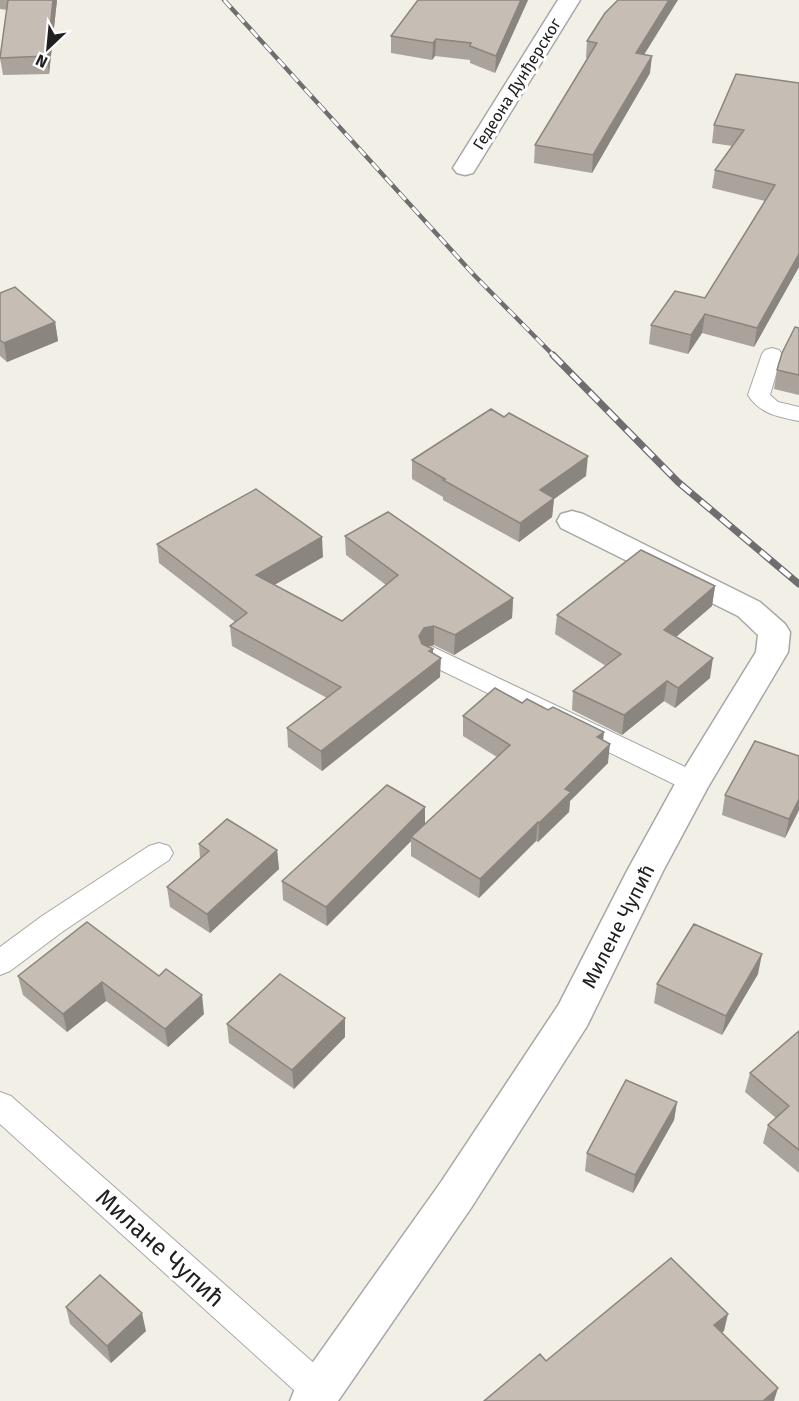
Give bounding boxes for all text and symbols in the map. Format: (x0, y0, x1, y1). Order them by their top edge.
street label: Гедеона Дунђерског (469, 15, 565, 153)
north arrow (18, 18, 78, 78)
text: N (33, 50, 51, 72)
street label: Милене Чупић (576, 860, 660, 992)
street label: Милане Чупић (90, 1183, 230, 1313)

